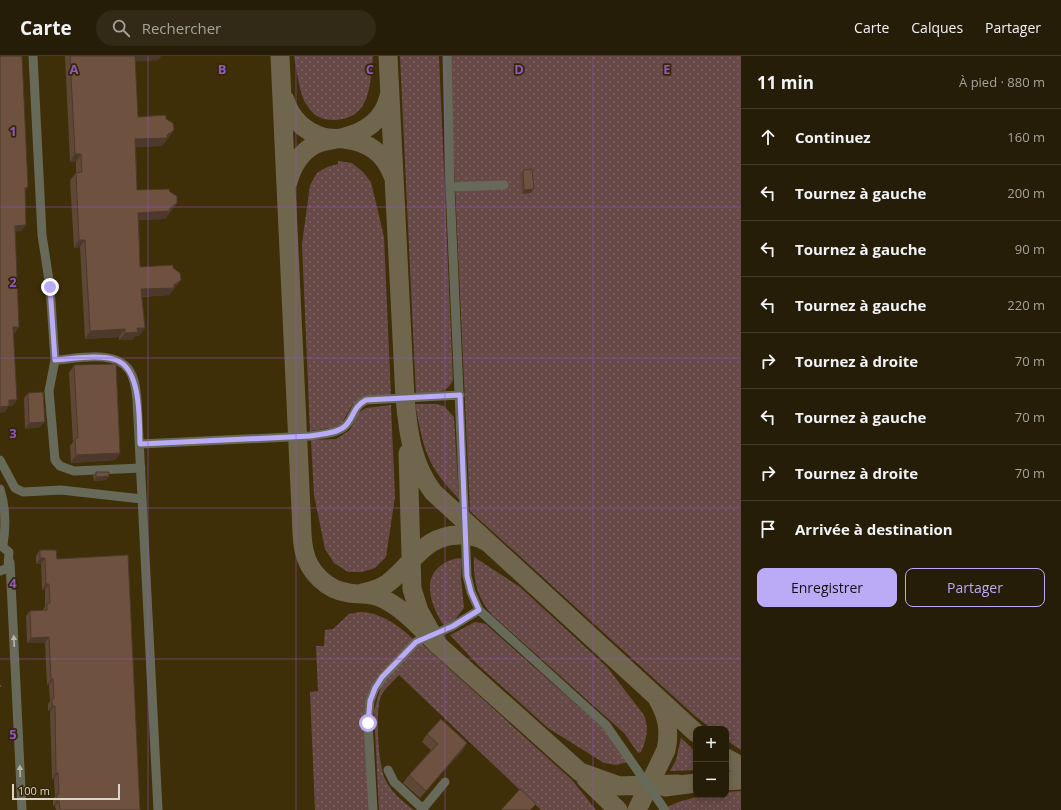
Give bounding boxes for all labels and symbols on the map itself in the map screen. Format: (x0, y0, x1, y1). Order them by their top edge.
text: A (70, 60, 79, 78)
text: B (218, 60, 227, 78)
text: C (366, 60, 374, 78)
text: D (514, 60, 524, 78)
text: E (663, 60, 671, 78)
text: 1 (9, 122, 17, 140)
text: 2 (9, 273, 17, 291)
route end (41, 278, 59, 296)
text: 3 (9, 424, 17, 442)
text: 4 (9, 574, 17, 592)
one-way arrow (11, 635, 18, 647)
route start (359, 714, 377, 732)
text: 5 (9, 725, 17, 743)
one-way arrow (17, 764, 23, 777)
scale bar (12, 782, 120, 801)

